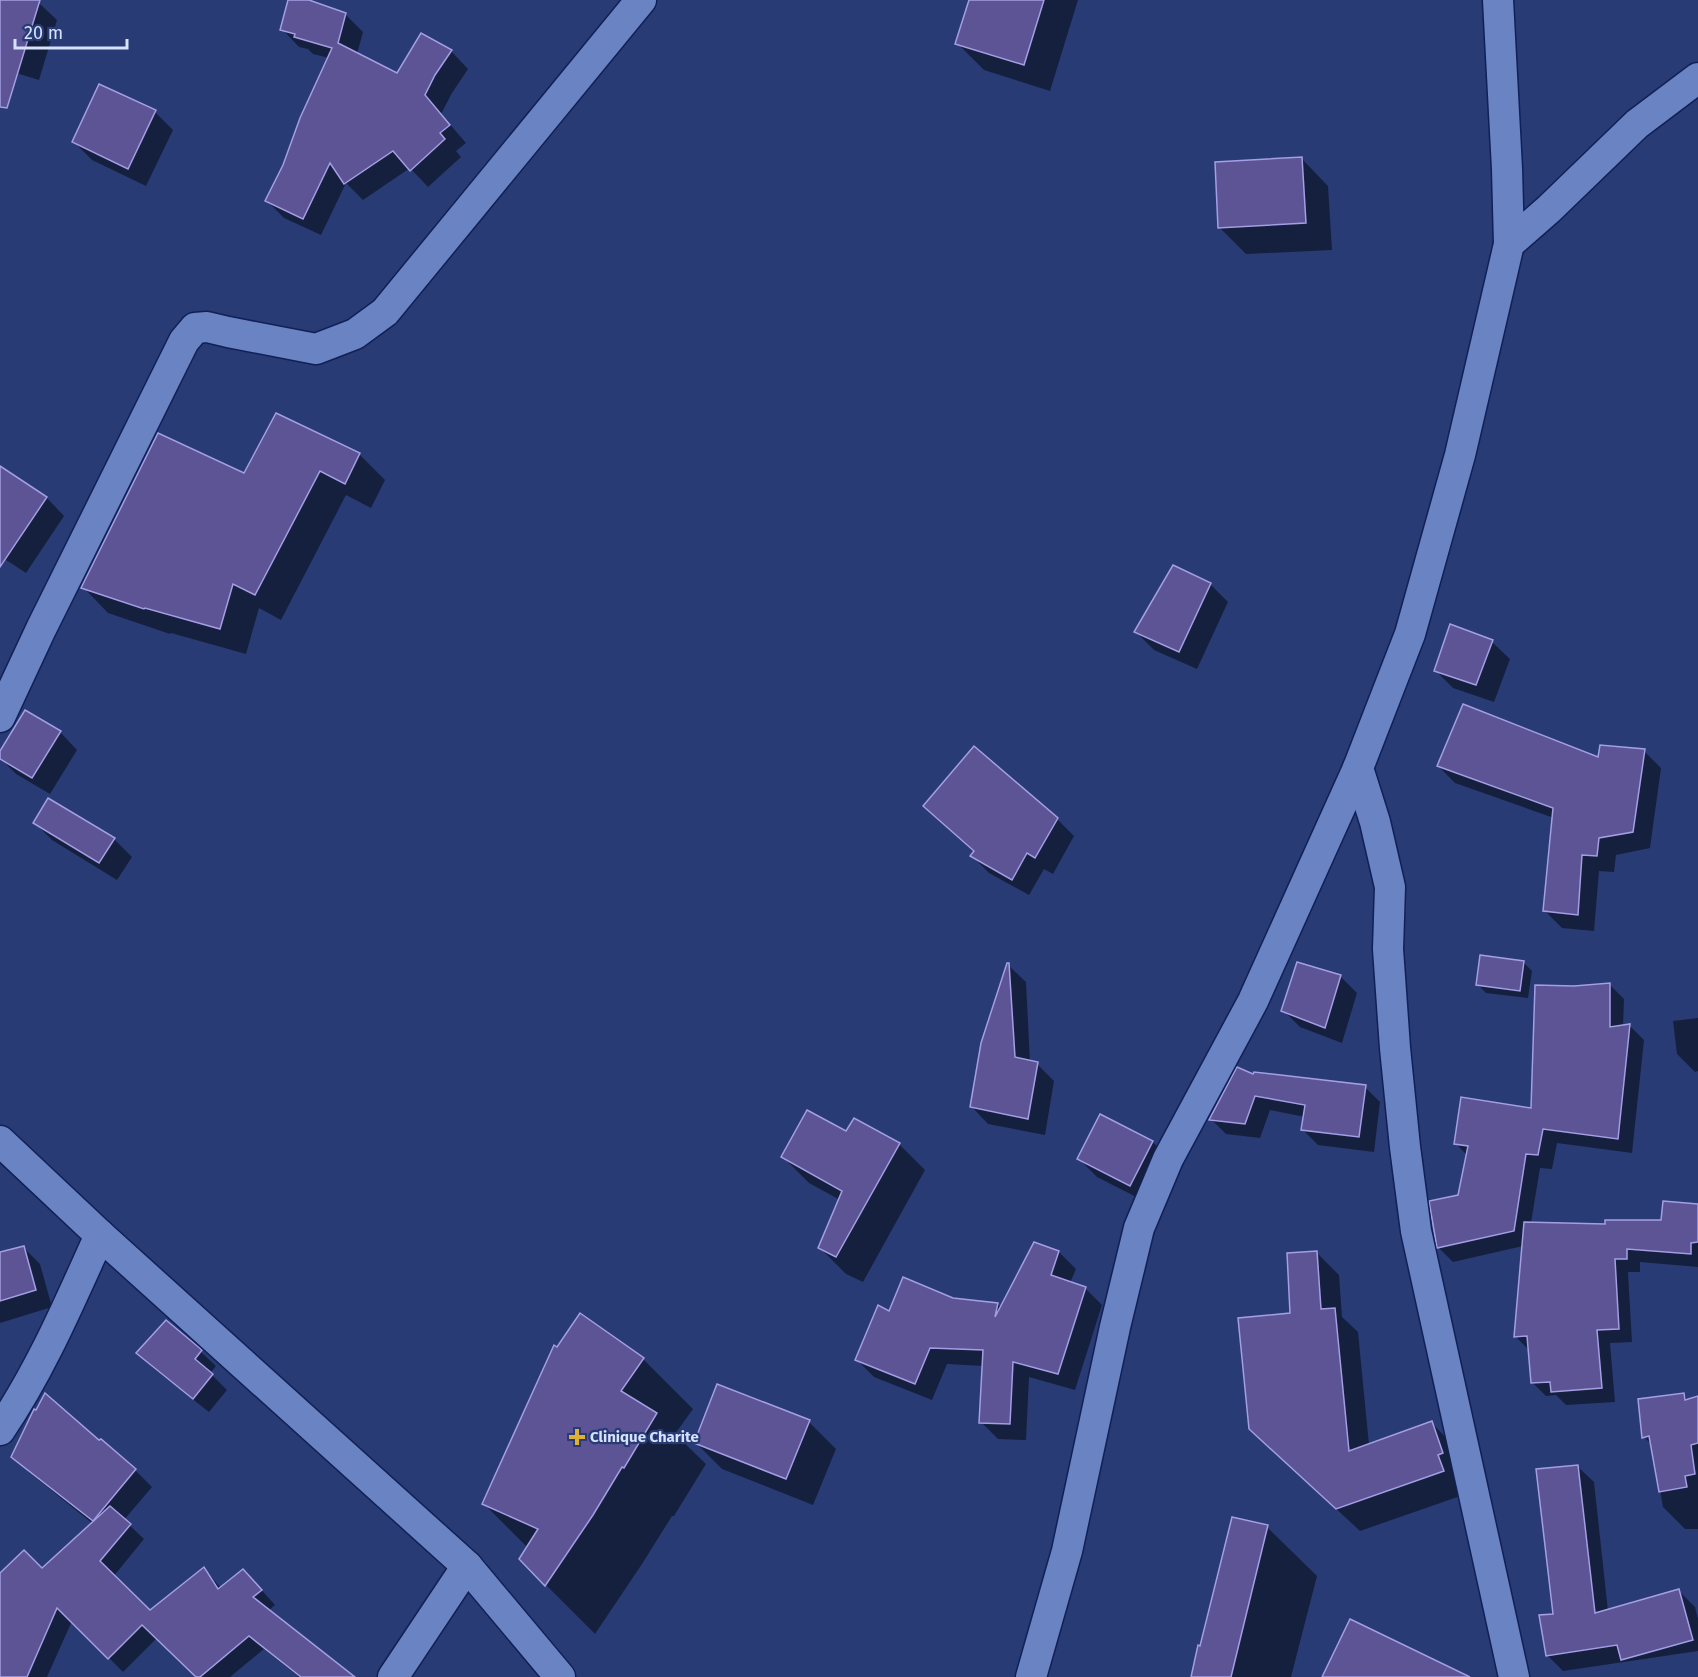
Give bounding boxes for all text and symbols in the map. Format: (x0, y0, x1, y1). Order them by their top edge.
scale bar (15, 12, 128, 50)
text: 20 m (24, 22, 63, 44)
marker: Clinique Charite (568, 1428, 586, 1446)
place label: Clinique Charite (590, 1428, 699, 1446)

